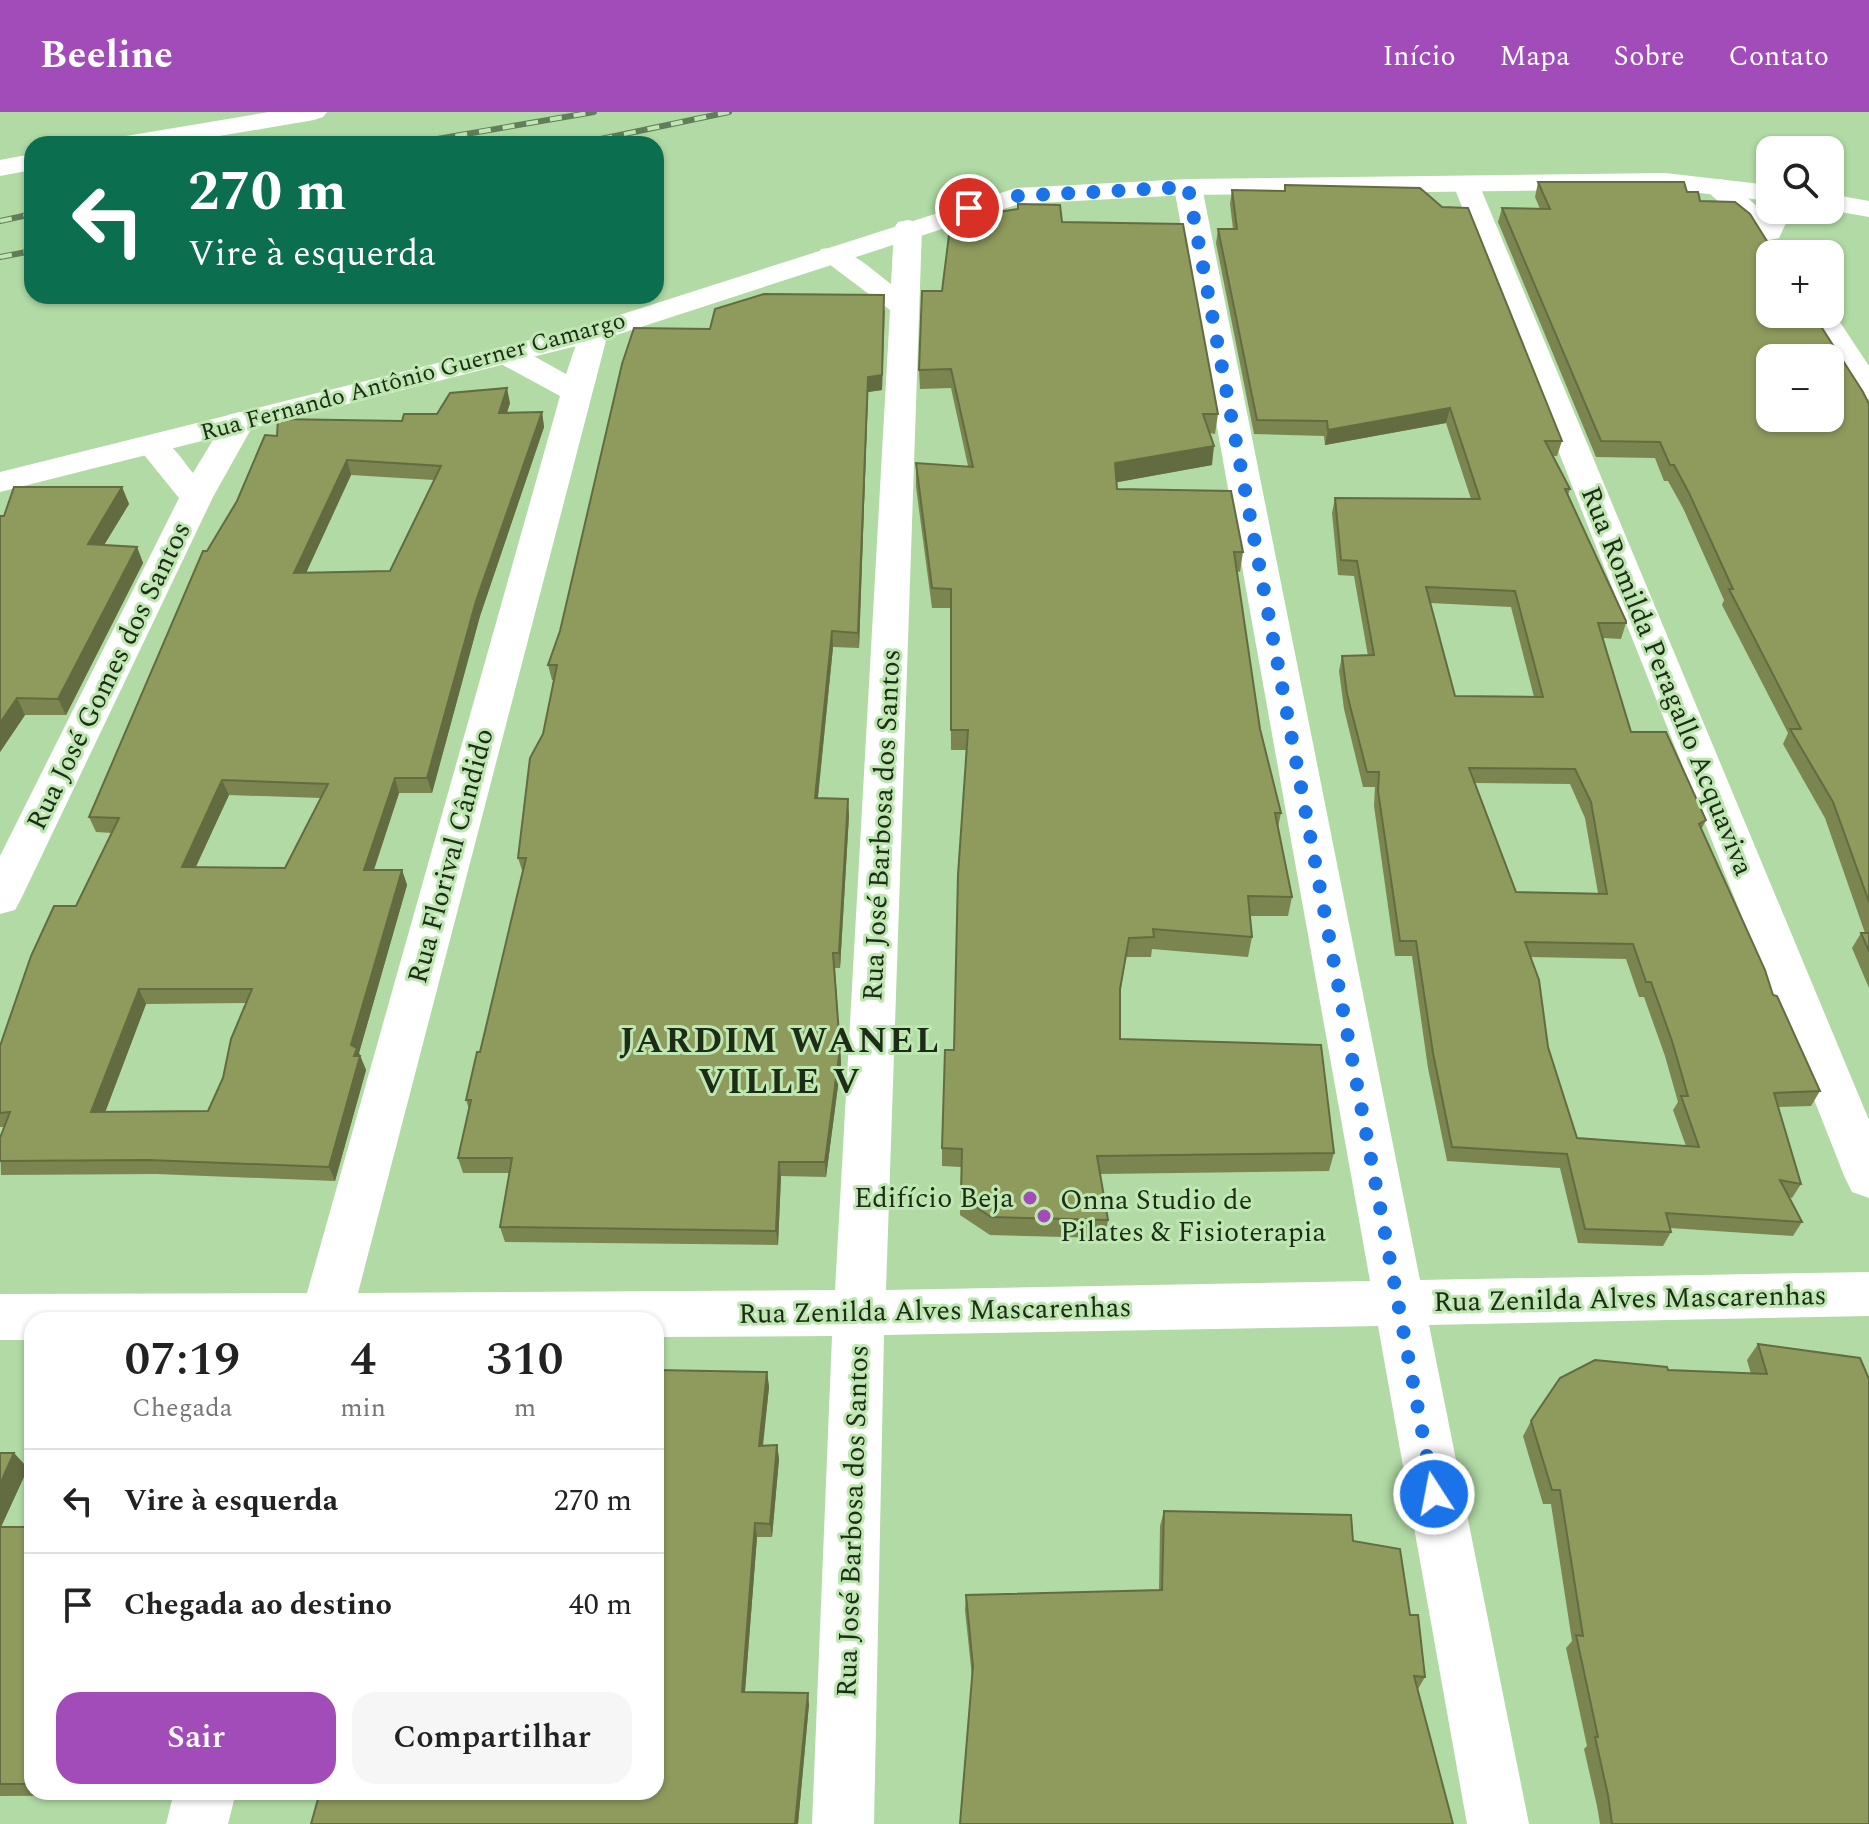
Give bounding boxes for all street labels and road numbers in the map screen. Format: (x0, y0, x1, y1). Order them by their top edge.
street label: Rua Fernando Antônio Guerner Camargo (196, 303, 630, 451)
street label: Rua Romilda Peragallo Acquaviva (1569, 480, 1765, 883)
street label: Rua José Gomes dos Santos (15, 514, 203, 838)
street label: Rua José Barbosa dos Santos (851, 648, 913, 1002)
street label: Rua Florival Cândido (396, 724, 506, 988)
street label: Rua Zenilda Alves Mascarenhas (1433, 1274, 1827, 1324)
street label: Rua Zenilda Alves Mascarenhas (738, 1286, 1132, 1336)
street label: Rua José Barbosa dos Santos (825, 1344, 881, 1698)

